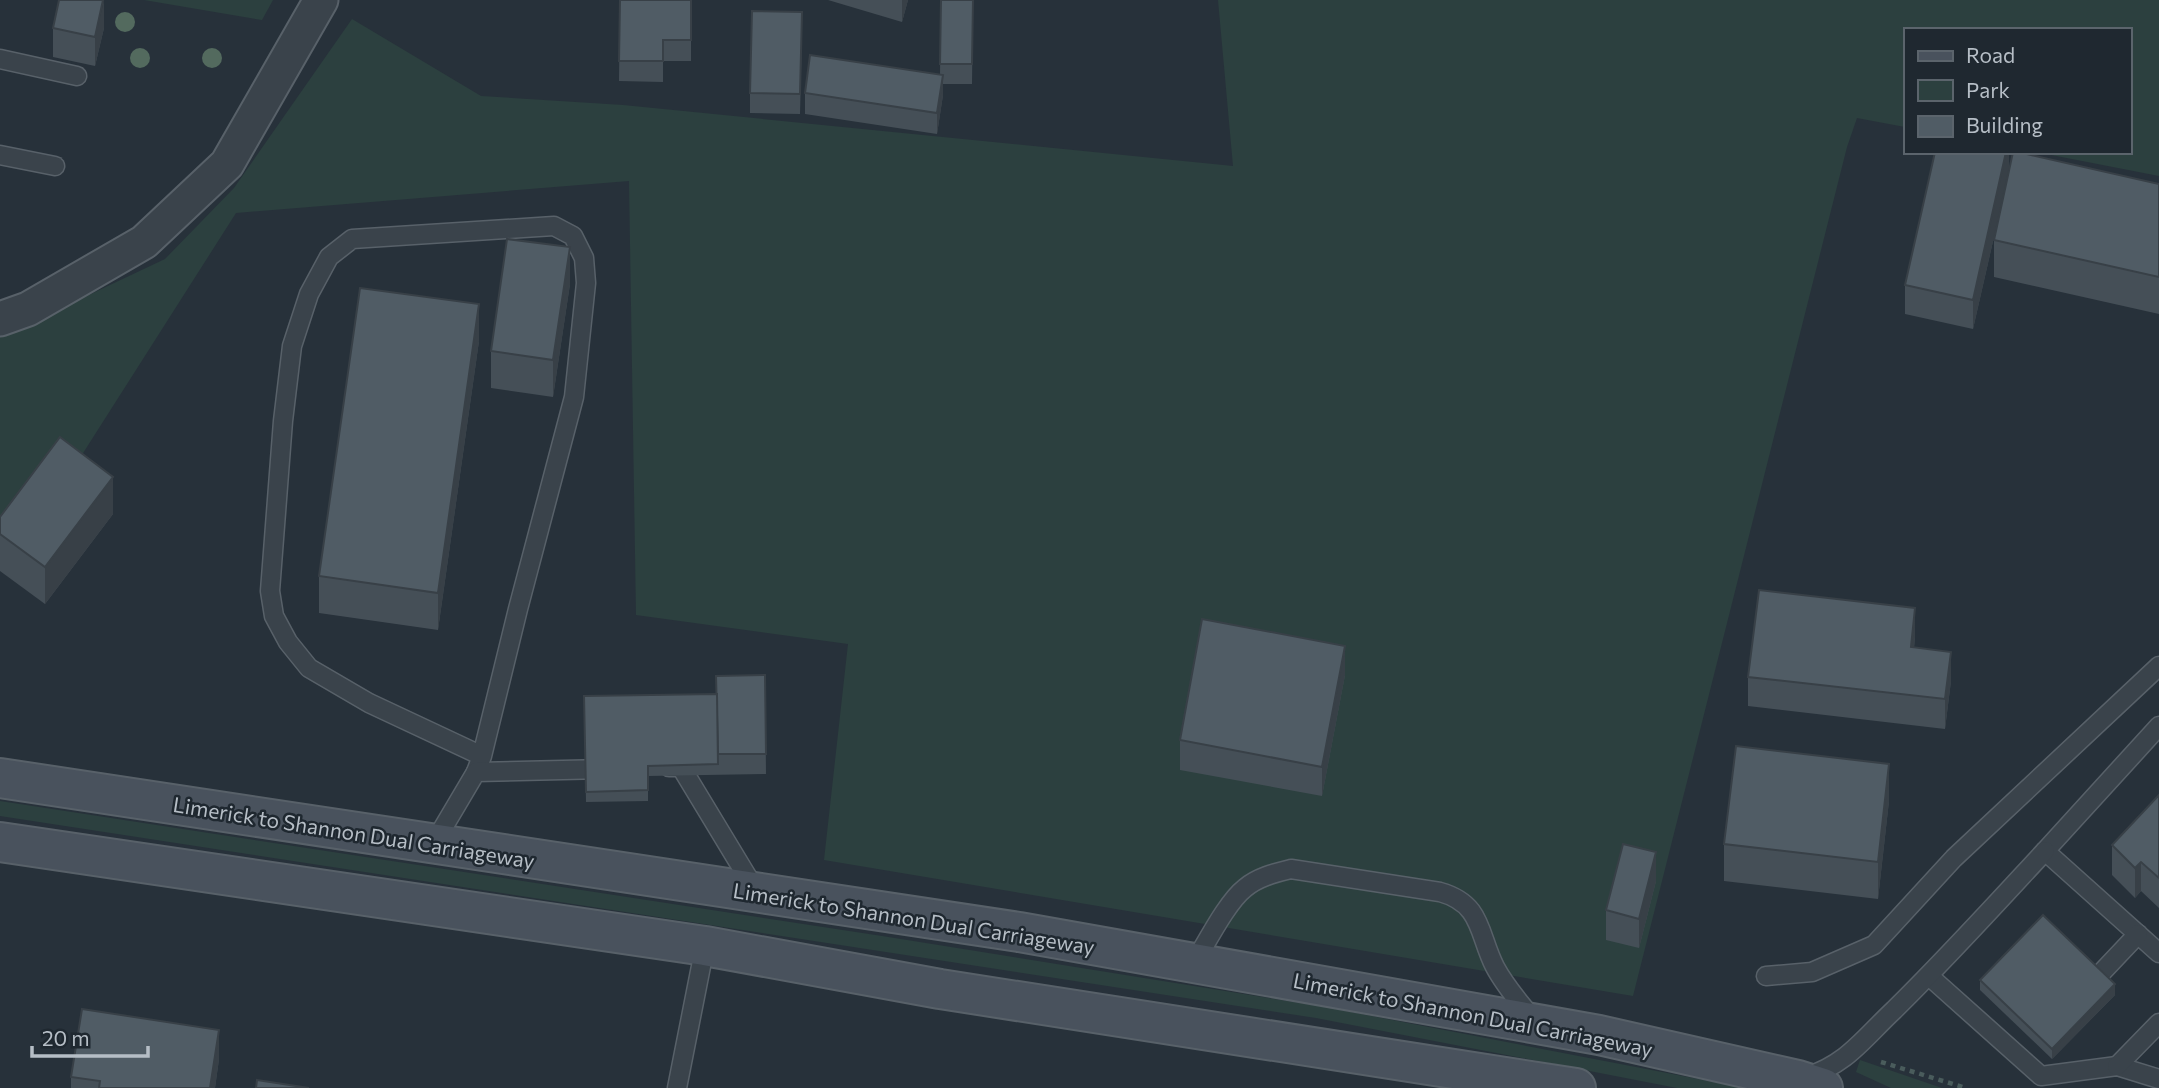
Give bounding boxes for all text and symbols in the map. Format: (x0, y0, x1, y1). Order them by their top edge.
legend (1904, 28, 2131, 154)
text: Road (1966, 42, 2015, 67)
text: Park (1966, 77, 2010, 102)
text: Building (1966, 112, 2043, 137)
street label: Limerick to Shannon Dual Carriageway (171, 791, 537, 873)
street label: Limerick to Shannon Dual Carriageway (731, 877, 1097, 959)
street label: Limerick to Shannon Dual Carriageway (1291, 967, 1655, 1061)
scale bar (32, 1014, 147, 1058)
text: 20 m (42, 1025, 90, 1050)

